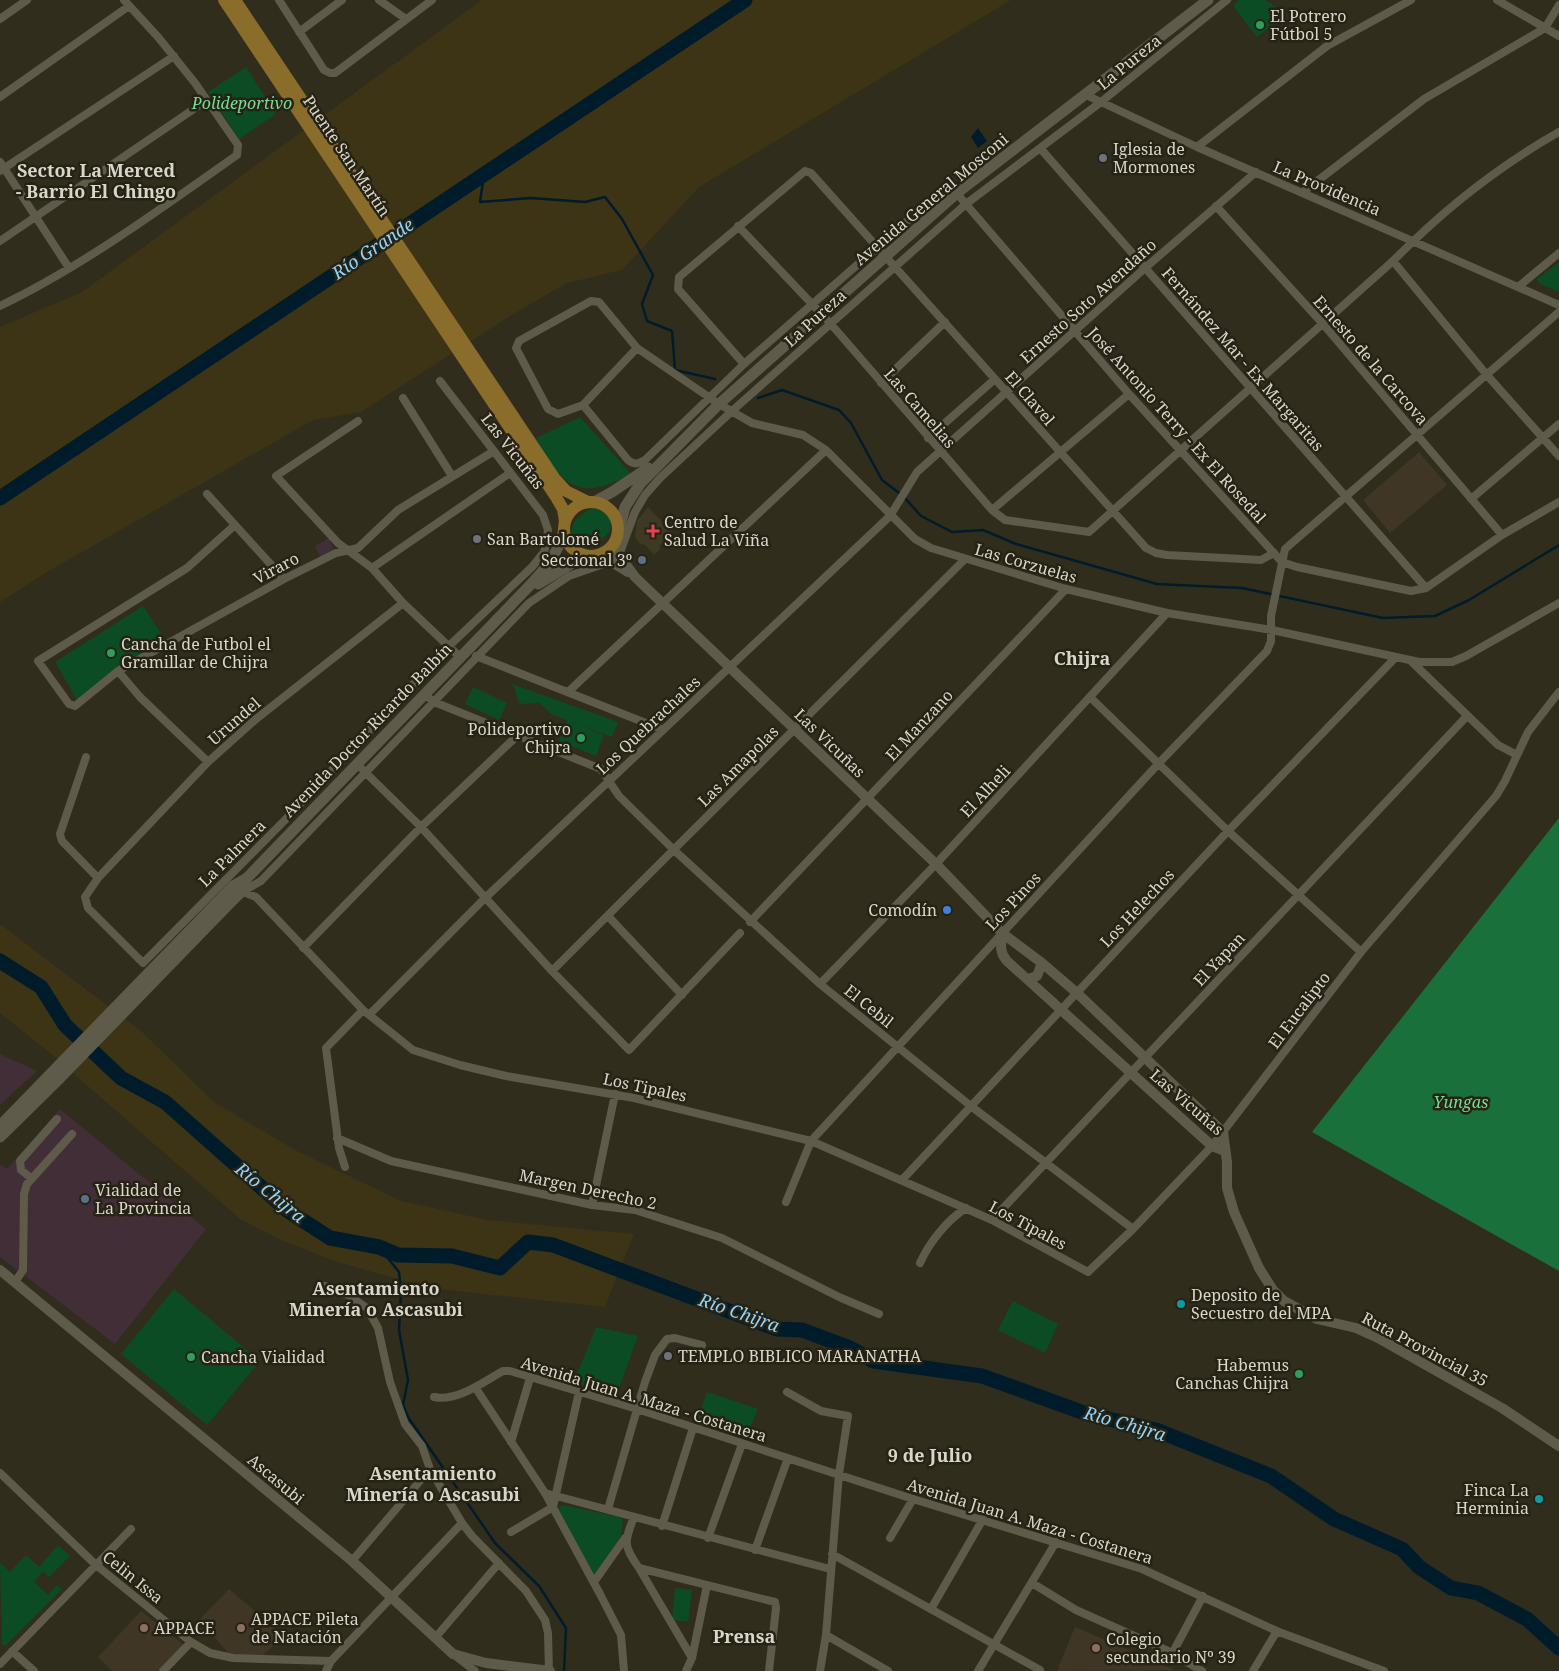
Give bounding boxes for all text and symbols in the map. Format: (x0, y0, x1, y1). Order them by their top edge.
place label: El Potrero Fútbol 5 (1270, 5, 1346, 45)
marker: El Potrero Fútbol 5 (1254, 19, 1266, 31)
street label: La Pureza (1092, 29, 1166, 95)
street label: Puente San Martín (298, 91, 396, 221)
park label: Polideportivo (191, 92, 292, 114)
street label: Avenida General Mosconi (849, 128, 1013, 270)
place label: Iglesia de Mormones (1113, 138, 1195, 178)
marker: Iglesia de Mormones (1097, 152, 1109, 164)
street label: La Providencia (1270, 155, 1384, 221)
district label: Sector La Merced - Barrio El Chingo (16, 158, 176, 203)
water label: Río Grande (326, 212, 418, 285)
street label: Ernesto Soto Avendaño (1015, 234, 1161, 368)
street label: Fernández Mar - Ex Margaritas (1157, 262, 1329, 456)
street label: La Pureza (779, 284, 851, 352)
street label: Ernesto de la Carcova (1309, 291, 1433, 429)
street label: José Antonio Terry - Ex El Rosedal (1082, 321, 1271, 528)
street label: Las Camelias (879, 363, 961, 453)
street label: El Clavel (1000, 366, 1060, 430)
street label: Las Vicuñas (476, 408, 550, 494)
place label: Centro de Salud La Viña (664, 511, 769, 551)
marker: Centro de Salud La Viña (646, 524, 660, 538)
place label: San Bartolomé (487, 528, 599, 550)
marker: San Bartolomé (471, 533, 483, 545)
street label: Las Corzuelas (972, 538, 1080, 588)
street label: Viraro (249, 547, 303, 589)
place label: Seccional 3º (541, 549, 632, 571)
marker: Seccional 3º (636, 554, 648, 566)
place label: Cancha de Futbol el Gramillar de Chijra (121, 633, 271, 673)
street label: Avenida Doctor Ricardo Balbín (278, 638, 456, 822)
district label: Chijra (1054, 646, 1110, 670)
marker: Cancha de Futbol el Gramillar de Chijra (105, 647, 117, 659)
street label: Los Quebrachales (591, 671, 705, 779)
street label: El Manzano (880, 685, 958, 765)
street label: Urundel (203, 692, 265, 750)
street label: Las Vicuñas (790, 704, 870, 782)
place label: Polideportivo Chijra (468, 718, 571, 758)
street label: Las Amapolas (693, 721, 783, 811)
marker: Polideportivo Chijra (575, 732, 587, 744)
street label: El Alheli (955, 760, 1015, 822)
street label: La Palmera (194, 815, 270, 891)
street label: Los Helechos (1095, 864, 1179, 952)
street label: Los Pinos (980, 867, 1046, 935)
place label: Comodín (868, 899, 937, 921)
marker: Comodín (941, 904, 953, 916)
street label: El Yapan (1188, 927, 1250, 991)
street label: El Eucalipto (1263, 967, 1335, 1053)
street label: El Cebil (840, 979, 898, 1033)
street label: Las Vicuñas (1145, 1064, 1229, 1140)
street label: Los Tipales (601, 1067, 689, 1107)
park label: Yungas (1434, 1091, 1488, 1113)
water label: Río Chijra (230, 1156, 311, 1228)
street label: Margen Derecho 2 (517, 1164, 659, 1214)
place label: Vialidad de La Provincia (95, 1179, 191, 1219)
marker: Vialidad de La Provincia (79, 1193, 91, 1205)
street label: Los Tipales (985, 1195, 1071, 1255)
district label: Asentamiento Minería o Ascasubi (289, 1276, 464, 1321)
place label: Deposito de Secuestro del MPA (1191, 1284, 1332, 1324)
water label: Río Chijra (695, 1287, 783, 1337)
marker: Deposito de Secuestro del MPA (1175, 1298, 1187, 1310)
street label: Ruta Provincial 35 (1358, 1307, 1492, 1391)
place label: TEMPLO BIBLICO MARANATHA (678, 1345, 922, 1367)
place label: Cancha Vialidad (201, 1346, 325, 1368)
marker: TEMPLO BIBLICO MARANATHA (662, 1350, 674, 1362)
marker: Cancha Vialidad (185, 1351, 197, 1363)
street label: Avenida Juan A. Maza - Costanera (518, 1351, 770, 1447)
place label: Habemus Canchas Chijra (1175, 1354, 1289, 1394)
marker: Habemus Canchas Chijra (1293, 1368, 1305, 1380)
water label: Río Chijra (1081, 1400, 1169, 1446)
district label: 9 de Julio (888, 1443, 972, 1467)
street label: Ascasubi (243, 1449, 309, 1509)
district label: Asentamiento Minería o Ascasubi (346, 1461, 521, 1506)
street label: Avenida Juan A. Maza - Costanera (904, 1473, 1156, 1569)
place label: Finca La Herminia (1456, 1479, 1529, 1519)
marker: Finca La Herminia (1533, 1493, 1545, 1505)
street label: Celin Issa (98, 1546, 168, 1608)
place label: APPACE Pileta de Natación (251, 1608, 359, 1648)
place label: APPACE (154, 1617, 215, 1639)
marker: APPACE (138, 1622, 150, 1634)
marker: APPACE Pileta de Natación (235, 1622, 247, 1634)
district label: Prensa (713, 1624, 776, 1648)
place label: Colegio secundario Nº 39 (1106, 1628, 1236, 1668)
marker: Colegio secundario Nº 39 (1090, 1642, 1102, 1654)

